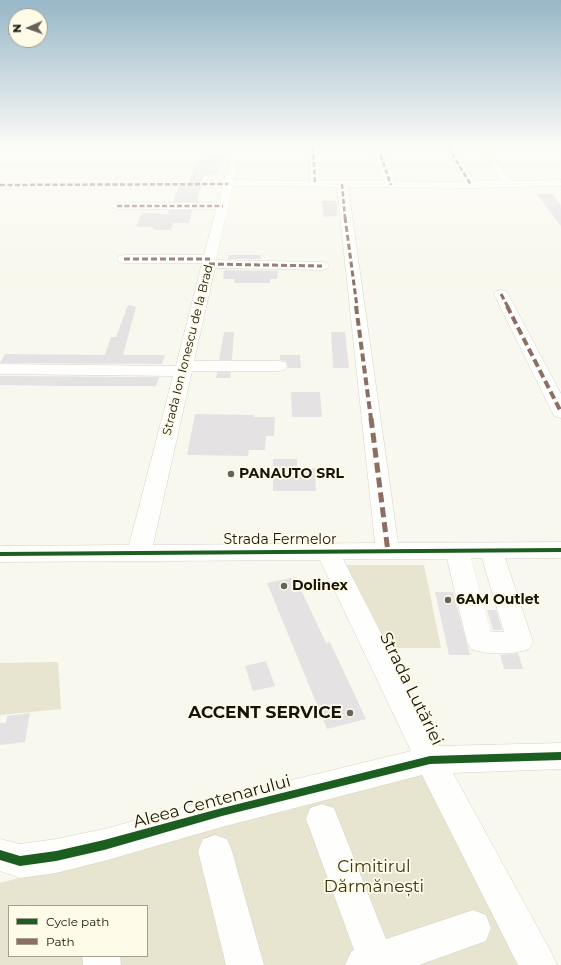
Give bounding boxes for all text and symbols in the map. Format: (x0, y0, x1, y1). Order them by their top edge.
north arrow (8, 8, 48, 48)
text: N (10, 24, 24, 33)
street label: Strada Ion Ionescu de la Brad (160, 263, 216, 437)
place label: PANAUTO SRL (239, 466, 344, 482)
marker: PANAUTO SRL (226, 469, 236, 479)
street label: Strada Fermelor (223, 532, 337, 548)
place label: Dolinex (292, 578, 348, 594)
marker: Dolinex (279, 581, 289, 591)
place label: 6AM Outlet (456, 592, 540, 608)
marker: 6AM Outlet (443, 595, 453, 605)
street label: Strada Lutăriei (375, 629, 447, 749)
place label: ACCENT SERVICE (188, 703, 342, 723)
marker: ACCENT SERVICE (345, 708, 355, 718)
street label: Aleea Centenarului (131, 771, 293, 833)
park label: Cimitirul Dărmănești (324, 857, 424, 897)
legend (8, 905, 148, 957)
text: Cycle path (46, 914, 109, 929)
text: Path (46, 934, 75, 949)

